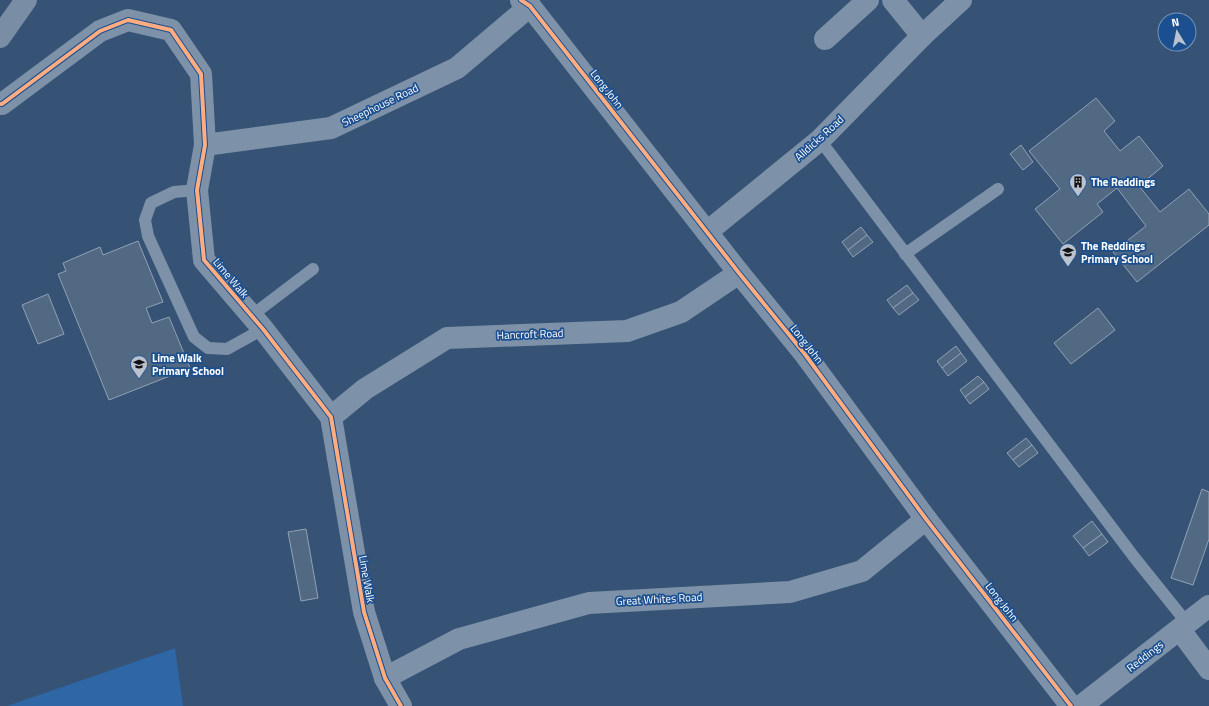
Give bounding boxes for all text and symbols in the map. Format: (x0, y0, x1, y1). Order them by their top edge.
north arrow (1157, 12, 1197, 52)
text: N (1170, 14, 1180, 31)
street label: Long John (587, 66, 627, 112)
street label: Sheephouse Road (339, 79, 421, 130)
street label: Alldicks Road (791, 111, 847, 164)
building icon: The Reddings (1068, 172, 1088, 197)
place label: The Reddings (1091, 174, 1155, 190)
place label: The Reddings Primary School (1081, 238, 1153, 267)
school or university icon: The Reddings Primary School (1058, 242, 1078, 267)
street label: Lime Walk (210, 255, 253, 302)
street label: Long John (787, 321, 827, 367)
street label: Hancroft Road (496, 325, 564, 343)
place label: Lime Walk Primary School (152, 350, 224, 379)
school or university icon: Lime Walk Primary School (129, 354, 149, 379)
street label: Lime Walk (355, 554, 379, 605)
street label: Long John (982, 579, 1022, 625)
street label: Great Whites Road (615, 589, 703, 609)
street label: Reddings (1123, 636, 1167, 676)

